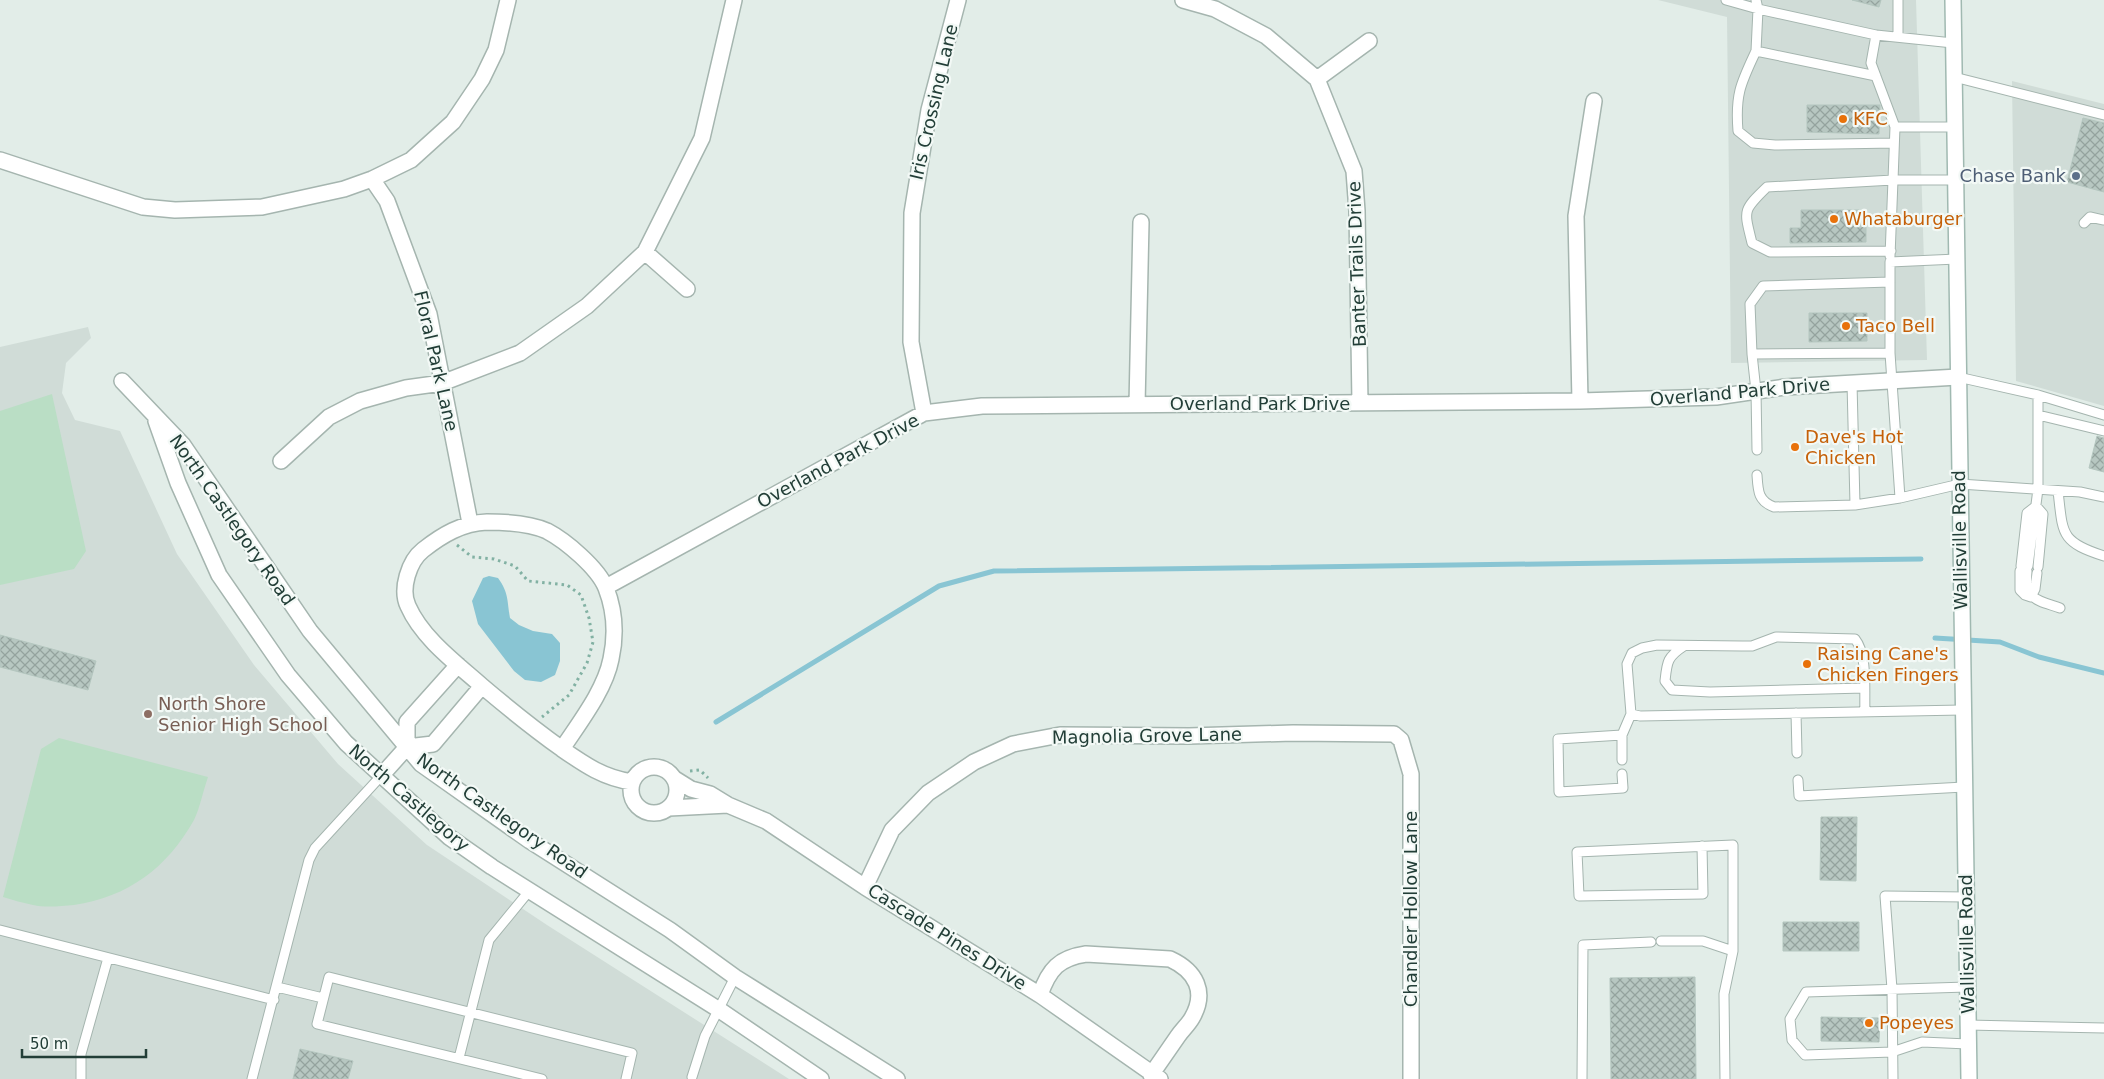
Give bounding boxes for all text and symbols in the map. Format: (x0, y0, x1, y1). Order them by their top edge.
street label: Iris Crossing Lane (905, 22, 962, 182)
place label: KFC (1853, 108, 1888, 129)
marker: KFC (1837, 113, 1849, 125)
place label: Chase Bank (1960, 165, 2067, 186)
marker: Chase Bank (2070, 170, 2082, 182)
street label: Banter Trails Drive (1343, 181, 1370, 347)
place label: Whataburger (1844, 208, 1963, 229)
marker: Whataburger (1828, 213, 1840, 225)
street label: Floral Park Lane (410, 289, 463, 433)
place label: Taco Bell (1855, 315, 1935, 336)
marker: Taco Bell (1840, 320, 1852, 332)
street label: Overland Park Drive (1649, 373, 1831, 410)
street label: Overland Park Drive (1170, 393, 1350, 414)
street label: Overland Park Drive (753, 409, 922, 512)
place label: Dave's Hot Chicken (1805, 426, 1903, 468)
street label: North Castlegory Road (165, 430, 299, 609)
marker: Dave's Hot Chicken (1789, 441, 1801, 453)
street label: Wallisville Road (1948, 470, 1971, 610)
place label: Raising Cane's Chicken Fingers (1817, 643, 1959, 685)
marker: Raising Cane's Chicken Fingers (1801, 658, 1813, 670)
place label: North Shore Senior High School (158, 693, 328, 735)
marker: North Shore Senior High School (142, 708, 154, 720)
street label: Magnolia Grove Lane (1052, 723, 1242, 748)
street label: North Castlegory (345, 740, 474, 856)
street label: North Castlegory Road (413, 749, 592, 883)
street label: Chandler Hollow Lane (1400, 811, 1421, 1007)
street label: Wallisville Road (1955, 874, 1978, 1014)
street label: Cascade Pines Drive (864, 879, 1030, 994)
place label: Popeyes (1879, 1012, 1954, 1033)
marker: Popeyes (1863, 1017, 1875, 1029)
scale bar (22, 1026, 146, 1058)
text: 50 m (30, 1035, 68, 1053)

